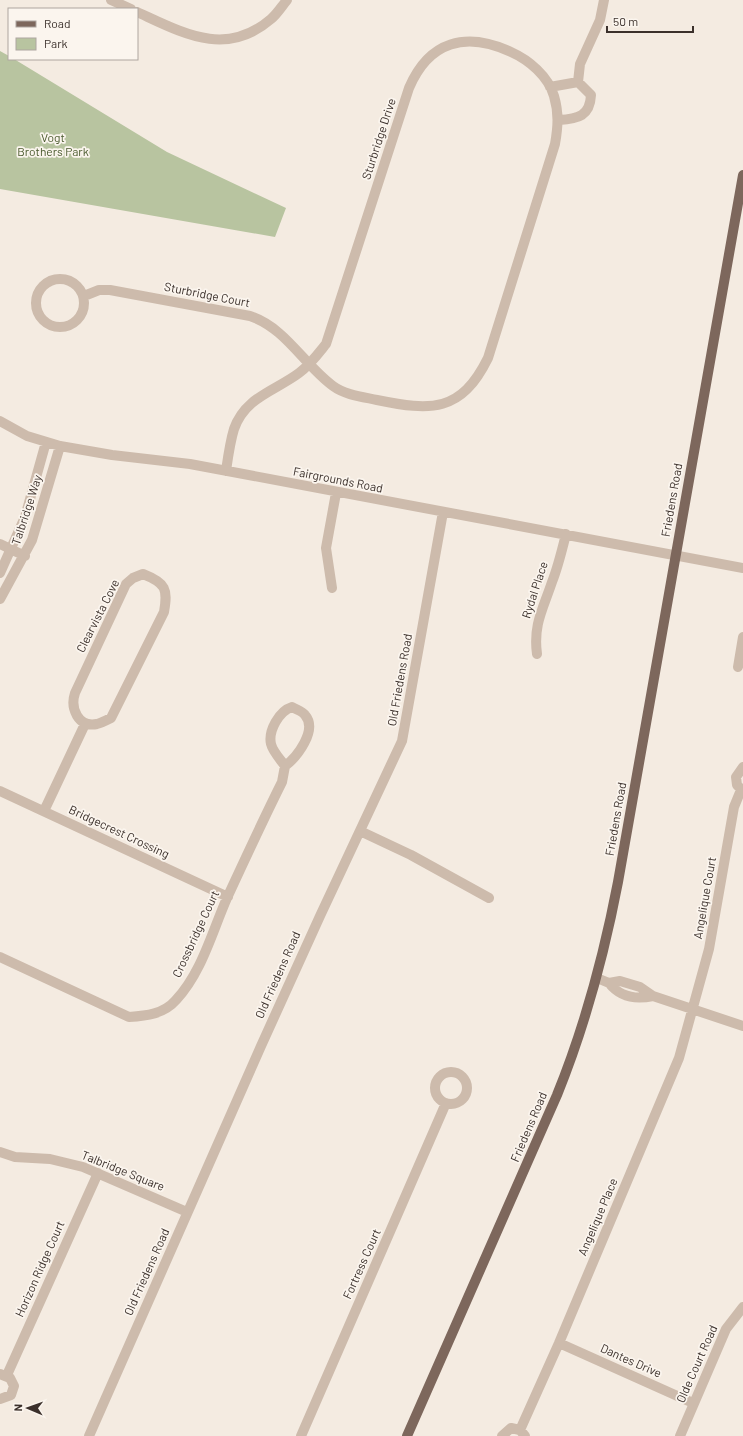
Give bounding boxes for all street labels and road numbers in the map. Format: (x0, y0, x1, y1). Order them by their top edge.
street label: Sturbridge Drive (358, 96, 398, 181)
street label: Sturbridge Court (163, 279, 251, 309)
street label: Friedens Road (658, 462, 684, 538)
street label: Fairgrounds Road (292, 463, 384, 495)
street label: Talbridge Way (8, 472, 44, 547)
street label: Rydal Place (518, 559, 550, 620)
street label: Clearvista Cove (73, 577, 122, 654)
street label: Old Friedens Road (384, 632, 414, 727)
street label: Friedens Road (602, 781, 628, 857)
street label: Bridgecrest Crossing (67, 802, 172, 861)
street label: Angelique Court (690, 856, 718, 940)
street label: Crossbridge Court (169, 888, 221, 979)
street label: Old Friedens Road (252, 929, 303, 1020)
street label: Friedens Road (507, 1090, 549, 1164)
street label: Talbridge Square (80, 1147, 167, 1193)
street label: Angelique Place (574, 1176, 620, 1257)
street label: Horizon Ridge Court (12, 1218, 67, 1319)
street label: Old Friedens Road (121, 1226, 172, 1317)
street label: Fortress Court (339, 1226, 383, 1301)
street label: Olde Court Road (673, 1323, 719, 1405)
street label: Dantes Drive (599, 1340, 664, 1380)

